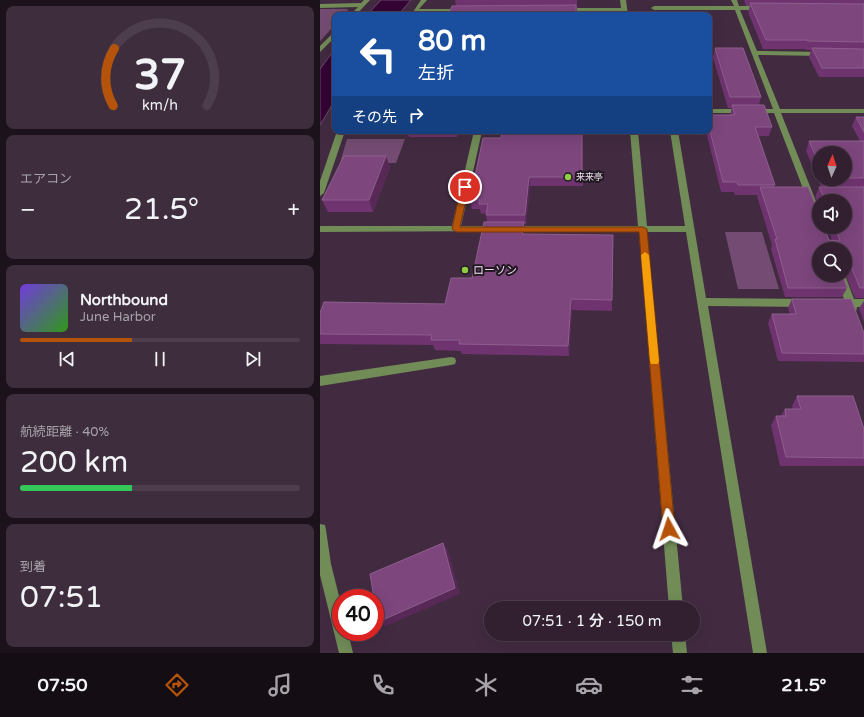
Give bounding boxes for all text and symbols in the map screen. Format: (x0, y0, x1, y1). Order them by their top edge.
text: 80 m (418, 24, 486, 58)
icon: left (352, 28, 404, 80)
text: 37 (134, 51, 186, 101)
text: 左折 (418, 62, 454, 84)
text: km/h (142, 96, 178, 113)
icon: right (405, 104, 427, 126)
text: その先 (352, 108, 397, 126)
north arrow (812, 146, 852, 186)
map controls (812, 146, 852, 282)
pin (448, 170, 482, 204)
text: エアコン (20, 171, 72, 187)
marker: 来来亭 (563, 172, 573, 182)
place label: 来来亭 (576, 172, 603, 183)
icon: arrive (454, 176, 476, 198)
text: 21.5° (124, 191, 199, 228)
button: sound (812, 194, 852, 234)
text: − (20, 197, 36, 223)
text: + (288, 197, 300, 223)
button: search (812, 242, 852, 282)
place label: ローソン (473, 264, 517, 277)
marker: ローソン (460, 265, 470, 275)
text: Northbound (80, 291, 168, 309)
text: June Harbor (80, 309, 156, 325)
icon: previous (56, 348, 78, 370)
icon: pause (149, 348, 171, 370)
icon: next (242, 348, 264, 370)
text: 航続距離 · 40% (20, 424, 109, 440)
text: 200 km (20, 444, 128, 481)
position arrow (648, 508, 690, 550)
text: 到着 (20, 559, 46, 575)
text: 07:51 (20, 579, 103, 616)
speed limit sign: 40 (332, 589, 384, 641)
text: 07:51 · 1 分 · 150 m (522, 612, 662, 630)
icon: directions (163, 671, 191, 699)
icon: music (266, 671, 294, 699)
icon: phone (369, 671, 397, 699)
icon: climate (472, 671, 500, 699)
icon: car (575, 671, 603, 699)
icon: filters (678, 671, 706, 699)
text: 07:50 (38, 674, 87, 696)
text: 21.5° (781, 674, 826, 696)

